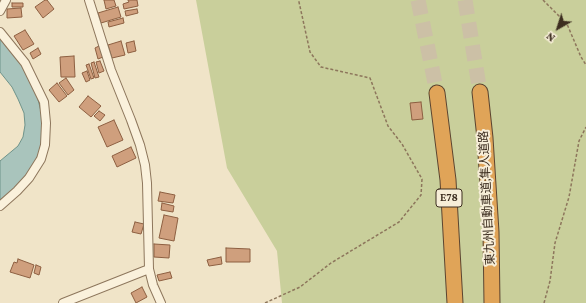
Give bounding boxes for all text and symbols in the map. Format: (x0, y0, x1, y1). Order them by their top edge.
north arrow (538, 8, 578, 48)
text: N (544, 30, 557, 44)
street label: 東九州自動車道;隼人道路 (476, 130, 498, 266)
road number: E78 (436, 189, 462, 207)

